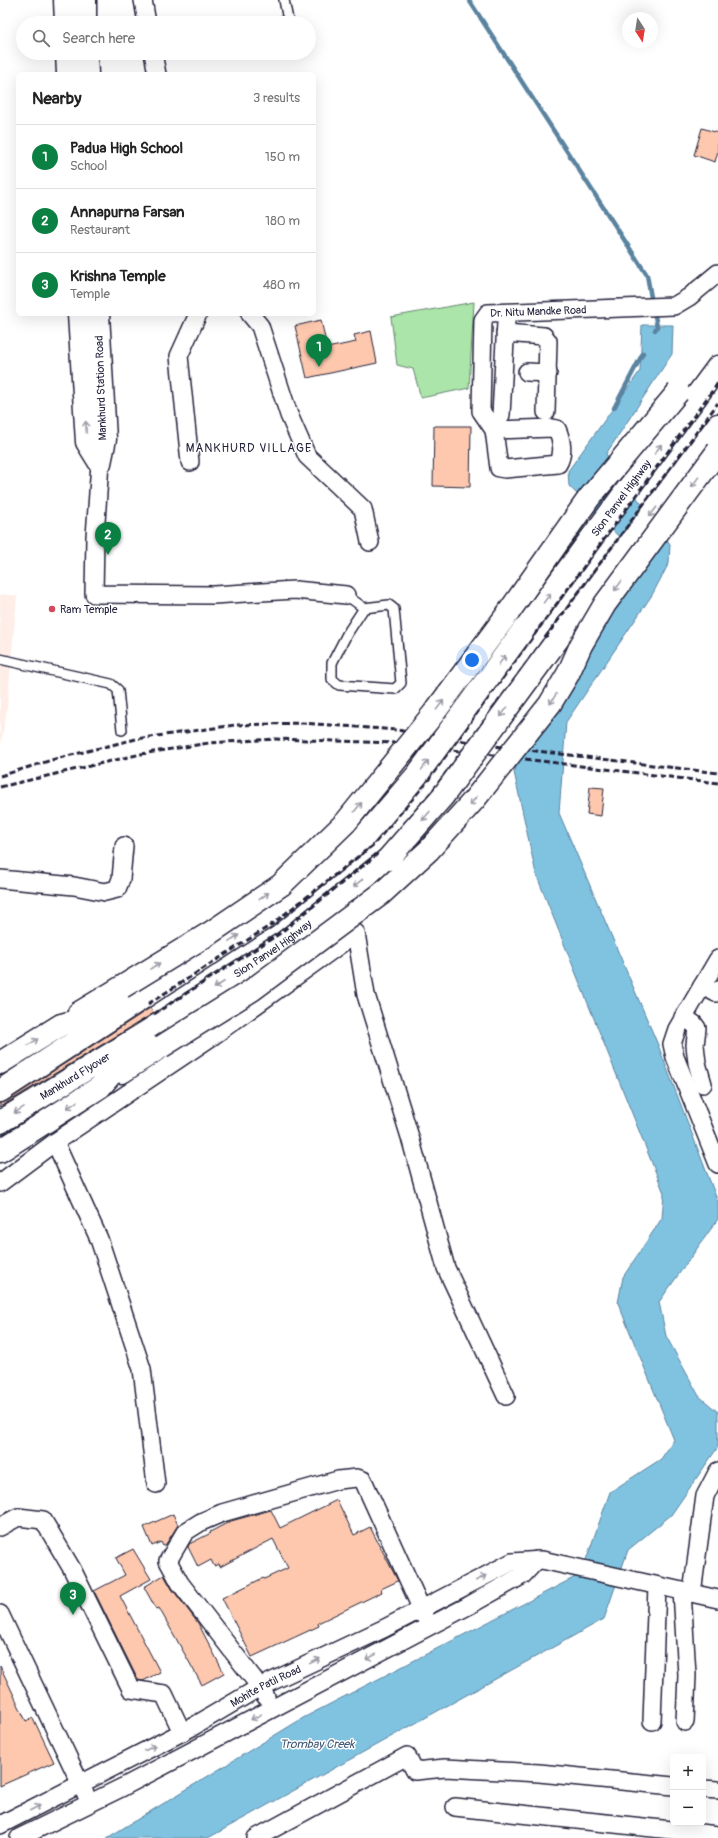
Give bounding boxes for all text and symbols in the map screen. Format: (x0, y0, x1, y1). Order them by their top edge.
north arrow (622, 12, 658, 48)
search box (16, 16, 316, 60)
icon: search (30, 27, 52, 49)
text: Search here (62, 29, 135, 48)
text: Nearby (32, 88, 81, 109)
text: 3 results (253, 90, 300, 106)
text: Padua High School (70, 139, 183, 158)
text: 1 (42, 149, 48, 165)
text: 150 m (265, 149, 300, 165)
text: School (70, 158, 107, 174)
text: Annapurna Farsan (70, 203, 185, 222)
text: 2 (41, 213, 49, 229)
text: 180 m (265, 213, 300, 229)
text: Restaurant (70, 222, 130, 238)
text: Krishna Temple (70, 267, 166, 286)
text: 3 (41, 277, 49, 293)
text: 480 m (263, 277, 300, 293)
text: Temple (70, 286, 110, 302)
street label: Dr. Nitu Mandke Road (490, 303, 587, 319)
pin: 1 (306, 334, 332, 367)
street label: Mankhurd Station Road (93, 335, 109, 441)
one-way arrow (83, 421, 90, 434)
district label: MANKHURD VILLAGE (186, 441, 312, 456)
one-way arrow (654, 443, 662, 454)
street label: Sion Panvel Highway (588, 457, 654, 539)
one-way arrow (691, 476, 699, 487)
one-way arrow (649, 507, 657, 518)
pin: 2 (95, 522, 121, 555)
one-way arrow (613, 581, 622, 592)
one-way arrow (543, 593, 551, 604)
place label: Ram Temple (60, 603, 118, 616)
marker: Ram Temple (47, 604, 57, 614)
your location (462, 650, 482, 670)
one-way arrow (498, 654, 506, 665)
one-way arrow (549, 693, 557, 704)
one-way arrow (435, 700, 444, 711)
one-way arrow (500, 707, 508, 718)
one-way arrow (421, 759, 429, 770)
one-way arrow (468, 796, 477, 807)
one-way arrow (354, 801, 363, 812)
one-way arrow (421, 811, 430, 821)
one-way arrow (352, 879, 363, 888)
one-way arrow (259, 892, 270, 900)
street label: Sion Panvel Highway (231, 917, 314, 980)
one-way arrow (228, 934, 239, 942)
one-way arrow (149, 962, 161, 970)
one-way arrow (213, 981, 225, 989)
one-way arrow (27, 1038, 38, 1046)
street label: Mankhurd Flyover (38, 1050, 113, 1102)
one-way arrow (67, 1101, 78, 1109)
one-way arrow (13, 1107, 25, 1115)
one-way arrow (475, 1574, 487, 1581)
pin: 3 (60, 1582, 86, 1615)
one-way arrow (365, 1654, 377, 1661)
one-way arrow (308, 1657, 320, 1664)
street label: Mohite Patil Road (228, 1662, 303, 1710)
one-way arrow (250, 1714, 262, 1722)
water label: Trombay Creek (280, 1737, 355, 1752)
one-way arrow (144, 1744, 156, 1751)
map controls (670, 1754, 706, 1826)
button: + (670, 1754, 706, 1790)
button: − (670, 1790, 706, 1826)
one-way arrow (28, 1803, 40, 1811)

